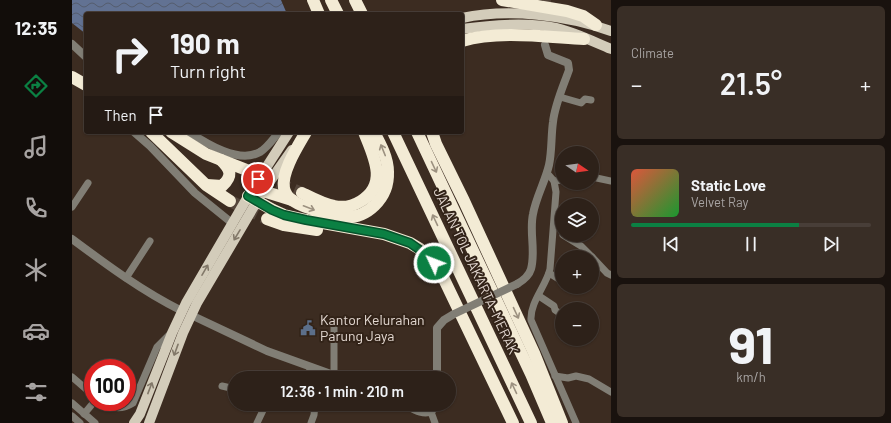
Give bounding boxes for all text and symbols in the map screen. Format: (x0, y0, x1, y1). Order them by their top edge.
text: 12:35 (15, 17, 57, 39)
text: 190 m (170, 26, 240, 60)
icon: right (104, 28, 156, 80)
text: Climate (631, 45, 674, 61)
text: Turn right (170, 60, 246, 82)
text: 21.5° (720, 65, 782, 101)
text: − (631, 71, 642, 97)
text: + (860, 71, 871, 97)
icon: directions (22, 72, 50, 100)
icon: arrive (145, 104, 167, 126)
text: Then (104, 106, 137, 124)
icon: music (22, 133, 50, 161)
one-way arrow (378, 145, 386, 157)
north arrow (555, 146, 599, 190)
map controls (555, 146, 599, 346)
one-way arrow (431, 161, 438, 173)
pin (241, 162, 275, 196)
icon: arrive (247, 168, 269, 190)
text: Static Love (691, 176, 766, 194)
street label: JALAN TOL JAKARTA–MERAK (430, 185, 523, 357)
icon: phone (22, 194, 50, 222)
text: Velvet Ray (691, 194, 749, 210)
button: layers (555, 198, 599, 242)
one-way arrow (303, 205, 315, 213)
one-way arrow (431, 214, 438, 226)
one-way arrow (233, 229, 241, 240)
icon: previous (660, 233, 682, 255)
icon: pause (740, 233, 762, 255)
icon: next (820, 233, 842, 255)
position arrow (413, 242, 455, 284)
button: + (555, 250, 599, 294)
icon: climate (22, 256, 50, 284)
one-way arrow (201, 264, 209, 276)
button: − (555, 302, 599, 346)
one-way arrow (513, 307, 520, 319)
place label: Kantor Kelurahan Parung Jaya (320, 311, 425, 344)
text: 91 (729, 312, 773, 374)
icon: car (22, 317, 50, 345)
public building icon: Kantor Kelurahan Parung Jaya (299, 319, 317, 337)
one-way arrow (172, 344, 180, 356)
speed limit sign: 100 (84, 359, 136, 411)
text: km/h (736, 369, 766, 385)
icon: filters (22, 378, 50, 406)
one-way arrow (147, 382, 155, 394)
text: 12:36 · 1 min · 210 m (280, 382, 404, 400)
one-way arrow (510, 382, 517, 394)

